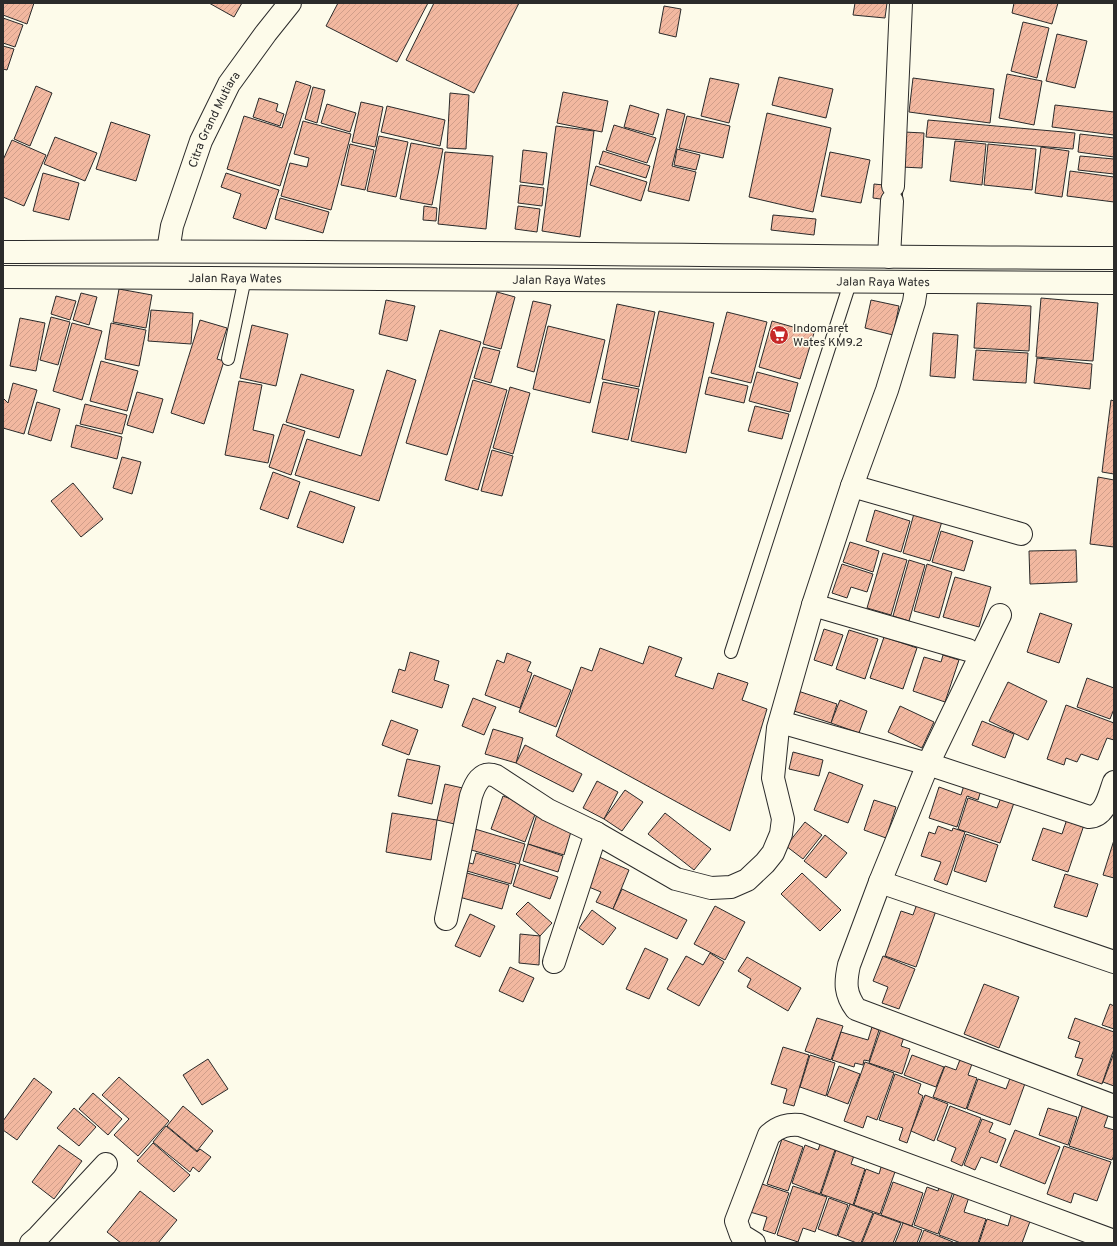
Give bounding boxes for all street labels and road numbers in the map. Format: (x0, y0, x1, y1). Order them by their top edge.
street label: Citra Grand Mutiara (185, 69, 244, 170)
street label: Jalan Raya Wates (188, 271, 282, 288)
street label: Jalan Raya Wates (512, 273, 606, 289)
street label: Jalan Raya Wates (836, 274, 930, 291)

